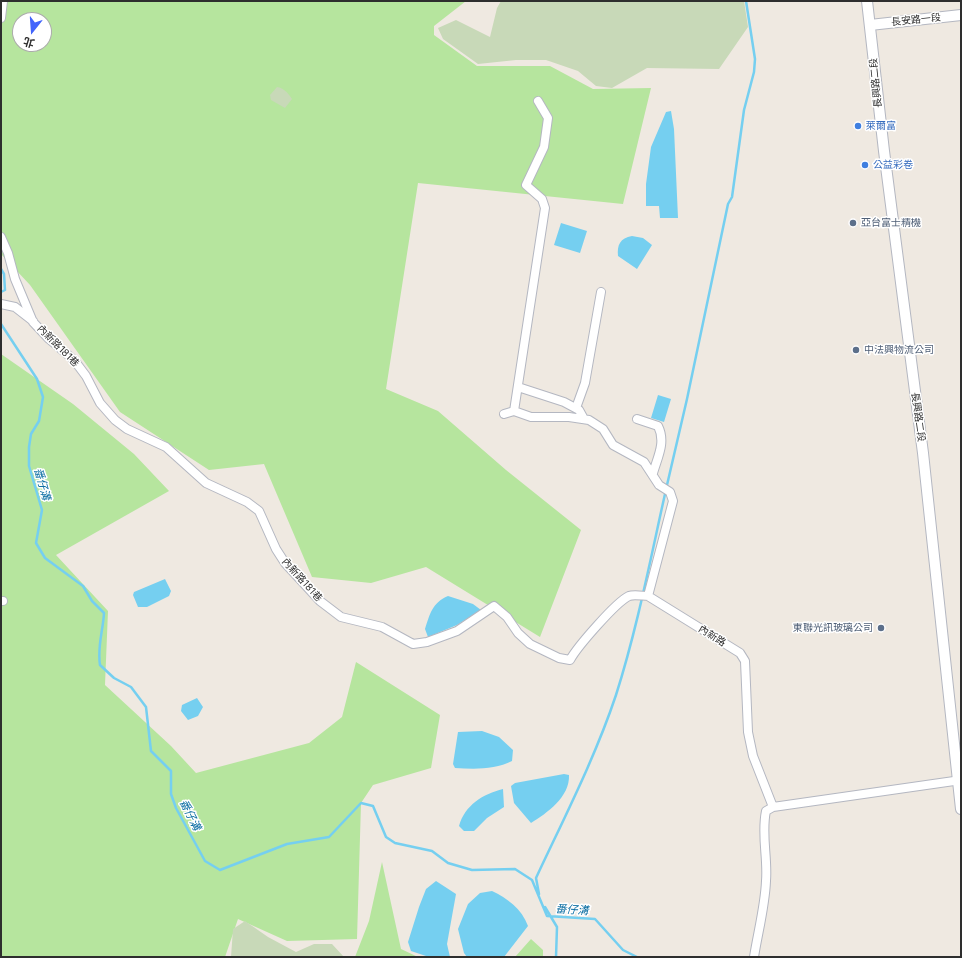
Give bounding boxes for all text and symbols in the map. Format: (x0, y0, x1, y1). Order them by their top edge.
street label: 長安路一段 (891, 11, 941, 29)
north arrow (12, 12, 52, 52)
text: 北 (21, 34, 36, 51)
street label: 長興路二段 (867, 58, 885, 108)
place label: 萊爾富 (866, 120, 896, 132)
marker: 萊爾富 (853, 121, 863, 131)
place label: 公益彩卷 (873, 159, 913, 171)
marker: 公益彩卷 (860, 160, 870, 170)
place label: 亞台富士精機 (861, 217, 921, 229)
marker: 亞台富士精機 (848, 218, 858, 228)
street label: 內新路181巷 (35, 323, 81, 369)
place label: 中法興物流公司 (864, 344, 934, 356)
marker: 中法興物流公司 (851, 345, 861, 355)
street label: 長興路二段 (909, 391, 927, 443)
water label: 番仔溝 (31, 466, 53, 502)
street label: 內新路181巷 (279, 556, 325, 604)
place label: 東聯光訊玻璃公司 (793, 622, 873, 634)
street label: 內新路 (696, 623, 728, 649)
marker: 東聯光訊玻璃公司 (876, 623, 886, 633)
water label: 番仔溝 (177, 797, 203, 833)
water label: 番仔溝 (555, 902, 589, 918)

